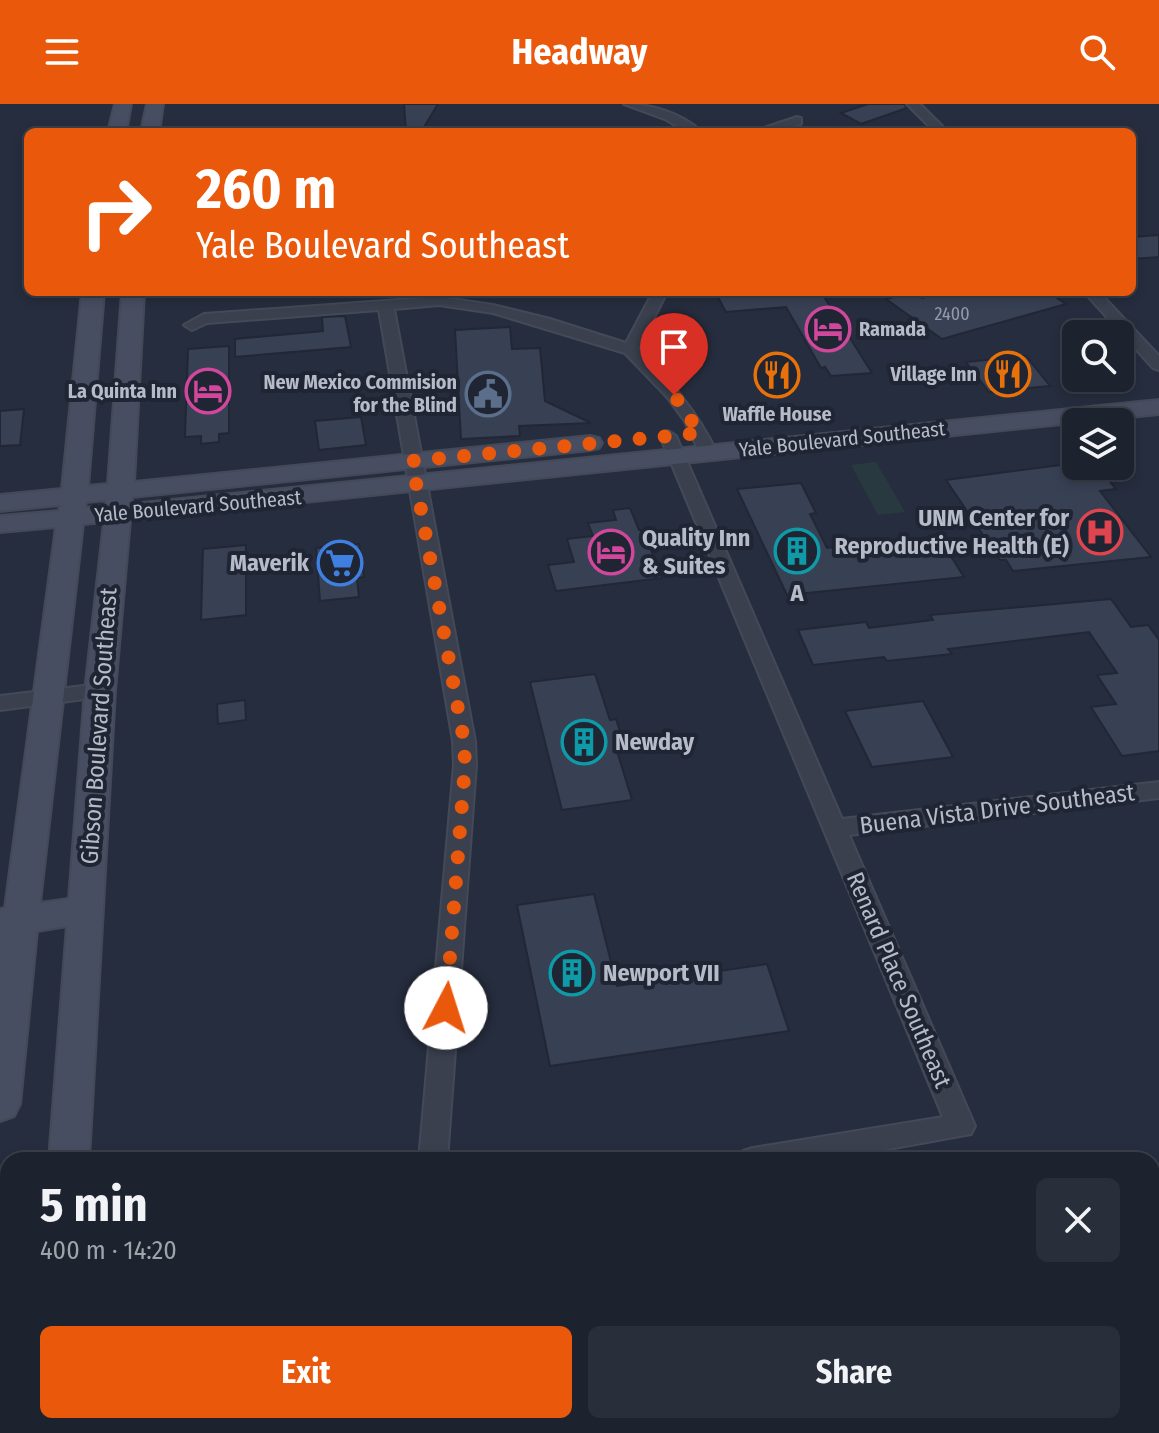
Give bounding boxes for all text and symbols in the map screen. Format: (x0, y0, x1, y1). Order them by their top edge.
icon: menu (40, 30, 84, 74)
text: Headway (512, 30, 647, 74)
icon: search (1075, 30, 1119, 74)
text: 260 m (196, 156, 336, 223)
icon: right (64, 160, 168, 264)
text: Yale Boulevard Southeast (196, 224, 569, 268)
house number: 2400 (934, 303, 970, 325)
hotel icon: Ramada (804, 305, 852, 353)
pin (640, 313, 708, 395)
place label: Ramada (859, 317, 926, 341)
map controls (1062, 320, 1134, 480)
button: search (1062, 320, 1134, 392)
icon: arrive (652, 325, 696, 369)
restaurant icon: Village Inn (984, 350, 1032, 398)
restaurant icon: Waffle House (753, 351, 801, 399)
place label: Village Inn (890, 362, 977, 386)
hotel icon: La Quinta Inn (184, 367, 232, 415)
place label: New Mexico Commision for the Blind (263, 370, 457, 417)
public building icon: New Mexico Commision for the Blind (464, 370, 512, 418)
place label: La Quinta Inn (68, 379, 177, 403)
place label: Waffle House (722, 402, 832, 426)
button: layers (1062, 408, 1134, 480)
street label: Yale Boulevard Southeast (738, 416, 947, 462)
street label: Yale Boulevard Southeast (94, 485, 303, 527)
place label: UNM Center for Reproductive Health (E) (834, 504, 1069, 560)
hospital icon: UNM Center for Reproductive Health (E) (1076, 508, 1124, 556)
place label: Quality Inn & Suites (642, 524, 750, 580)
building icon: A (773, 527, 821, 575)
hotel icon: Quality Inn & Suites (587, 528, 635, 576)
supermarket icon: Maverik (316, 539, 364, 587)
place label: Maverik (230, 549, 310, 577)
place label: A (789, 579, 804, 607)
street label: Gibson Boulevard Southeast (75, 587, 123, 865)
building icon: Newday (560, 718, 608, 766)
place label: Newday (615, 728, 695, 756)
street label: Buena Vista Drive Southeast (858, 778, 1136, 840)
street label: Renard Place Southeast (841, 868, 957, 1092)
building icon: Newport VII (548, 949, 596, 997)
place label: Newport VII (603, 959, 720, 987)
position arrow (404, 966, 488, 1050)
text: 5 min (40, 1176, 148, 1234)
button: close (1036, 1178, 1120, 1262)
text: 400 m · 14:20 (40, 1235, 177, 1266)
button: Exit (40, 1326, 572, 1418)
button: Share (588, 1326, 1120, 1418)

